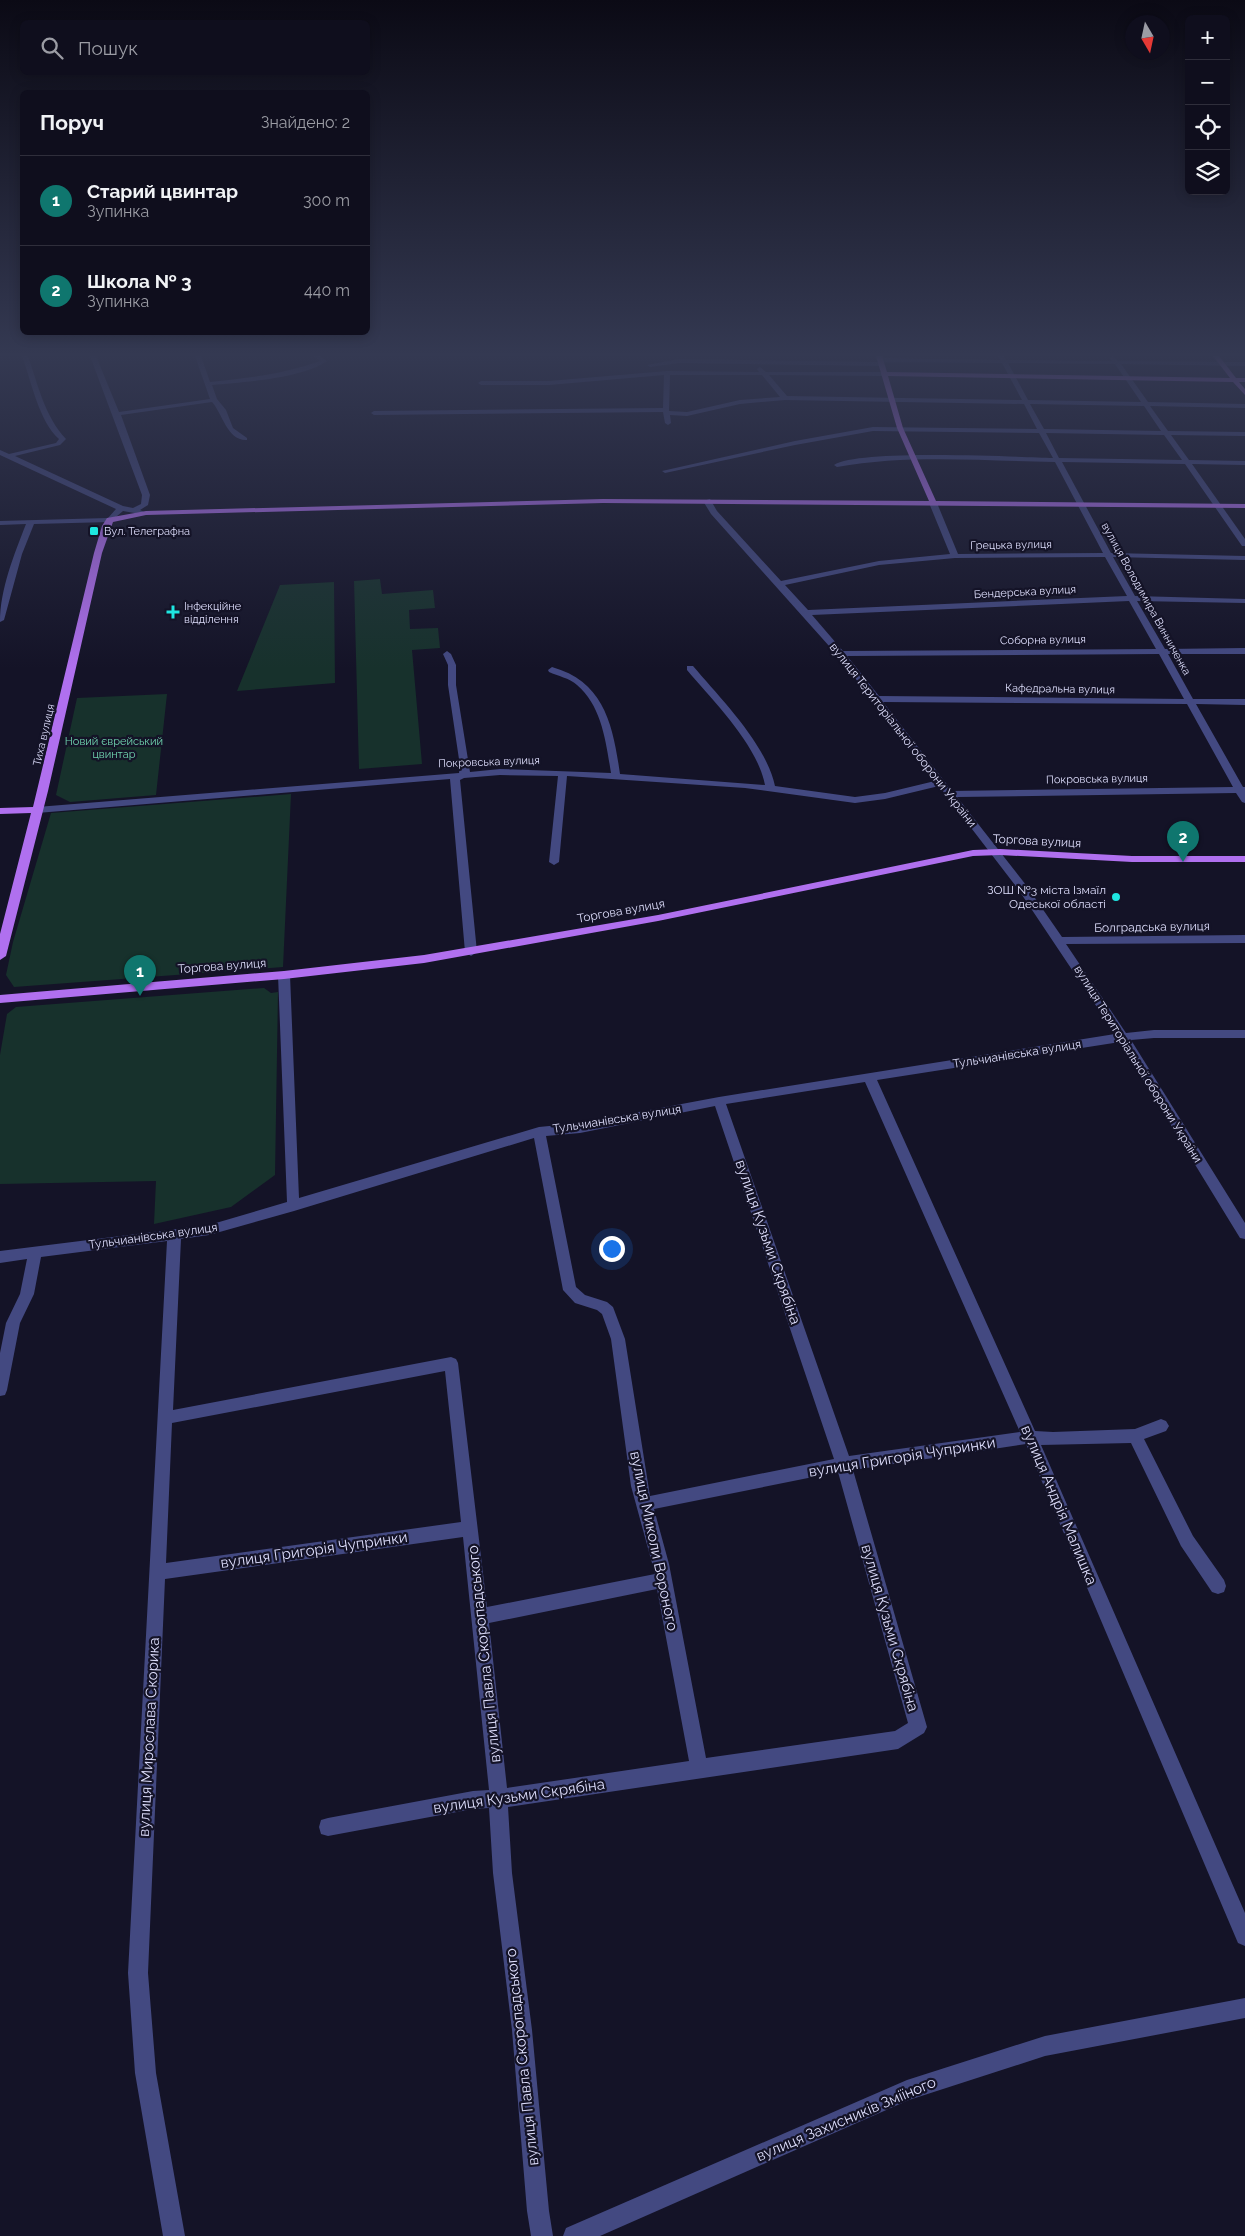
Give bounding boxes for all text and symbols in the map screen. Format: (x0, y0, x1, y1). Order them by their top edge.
north arrow (1125, 15, 1170, 60)
map controls (1185, 15, 1230, 195)
button: + (1185, 15, 1230, 60)
search box (20, 20, 370, 75)
icon: search (38, 34, 66, 62)
text: Пошук (78, 37, 138, 59)
button: − (1185, 60, 1230, 105)
button: locate (1185, 105, 1230, 150)
text: Поруч (40, 110, 104, 135)
text: Знайдено: 2 (261, 113, 350, 132)
button: layers (1185, 150, 1230, 195)
text: Старий цвинтар (87, 180, 238, 202)
text: 1 (52, 191, 60, 210)
text: 300 m (303, 191, 350, 210)
text: Зупинка (87, 202, 149, 221)
text: Школа № 3 (87, 270, 192, 292)
text: 2 (51, 281, 61, 300)
text: 440 m (304, 281, 350, 300)
text: Зупинка (87, 292, 149, 311)
street label: вулиця Володимира Винниченка (1099, 520, 1193, 678)
marker: Вул. Телеграфна (88, 525, 100, 537)
place label: Вул. Телеграфна (104, 525, 190, 538)
street label: Грецька вулиця (970, 538, 1052, 552)
street label: Бендерська вулиця (974, 583, 1076, 601)
place label: Інфекційне відділення (184, 600, 242, 626)
marker: Інфекційне відділення (166, 605, 180, 619)
street label: Соборна вулиця (1000, 633, 1086, 647)
street label: вулиця Територіальної оборони України (827, 640, 979, 830)
street label: Кафедральна вулиця (1005, 682, 1115, 696)
street label: Тиха вулиця (31, 703, 57, 767)
park label: Новий єврейський цвинтар (65, 735, 163, 761)
street label: Покровська вулиця (438, 754, 540, 770)
street label: Покровська вулиця (1046, 772, 1148, 786)
pin: 2 (1167, 821, 1199, 862)
street label: Торгова вулиця (992, 832, 1082, 850)
place label: ЗОШ №3 міста Ізмаїл Одеської області (987, 883, 1106, 911)
marker: ЗОШ №3 міста Ізмаїл Одеської області (1110, 891, 1122, 903)
street label: Торгова вулиця (576, 896, 666, 926)
street label: Болградська вулиця (1094, 919, 1210, 935)
pin: 1 (124, 955, 156, 996)
street label: Торгова вулиця (177, 956, 267, 976)
street label: вулиця Територіальної оборони України (1071, 963, 1205, 1165)
street label: Тульчианівська вулиця (952, 1037, 1082, 1071)
street label: Тульчианівська вулиця (552, 1102, 682, 1136)
street label: вулиця Кузьми Скрябіна (731, 1157, 805, 1327)
street label: Тульчианівська вулиця (88, 1220, 218, 1252)
your location (599, 1236, 625, 1262)
street label: вулиця Андрія Малишка (1017, 1422, 1101, 1588)
street label: вулиця Григорія Чупринки (807, 1433, 997, 1481)
street label: вулиця Миколи Вороного (626, 1449, 682, 1633)
street label: вулиця Григорія Чупринки (219, 1528, 409, 1572)
street label: вулиця Кузьми Скрябіна (858, 1542, 922, 1714)
street label: вулиця Павла Скоропадського (464, 1544, 504, 1764)
street label: вулиця Мирослава Скорика (135, 1637, 163, 1837)
street label: вулиця Кузьми Скрябіна (432, 1775, 606, 1817)
street label: вулиця Павла Скоропадського (502, 1947, 542, 2167)
street label: вулиця Захисників Зміїного (753, 2073, 939, 2165)

